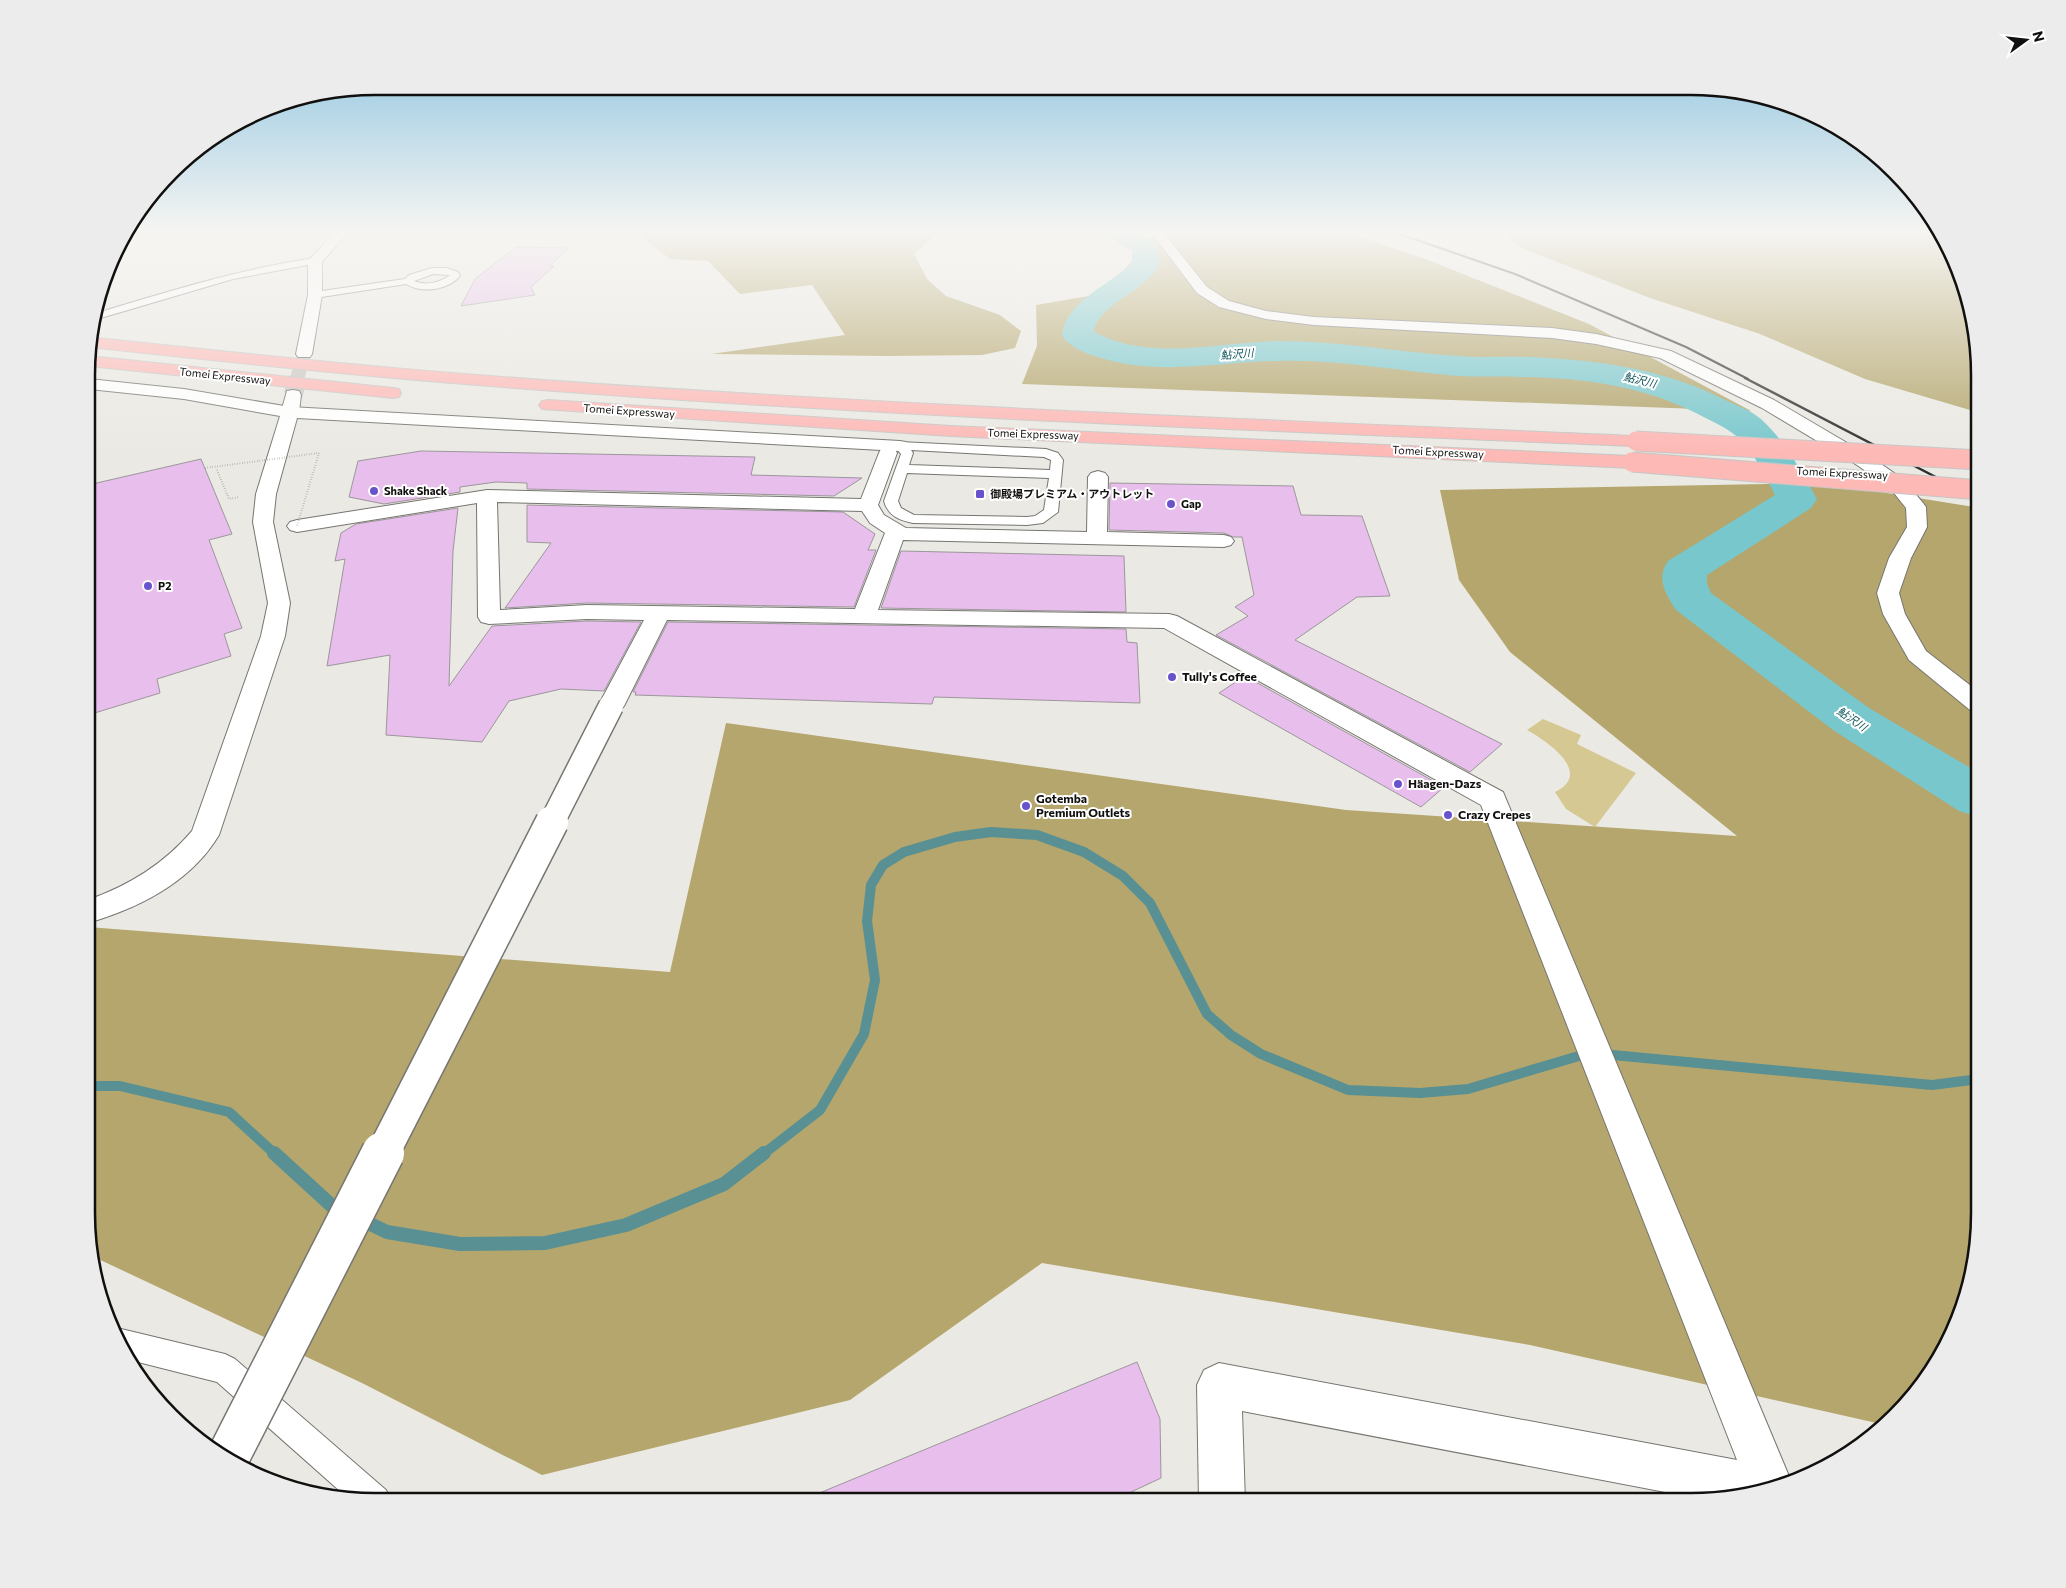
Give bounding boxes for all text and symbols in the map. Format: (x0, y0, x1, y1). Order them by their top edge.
north arrow (2001, 15, 2051, 65)
text: N (2029, 29, 2049, 44)
water label: 鮎沢川 (1220, 346, 1255, 361)
street label: Tomei Expressway (179, 364, 272, 387)
water label: 鮎沢川 (1623, 369, 1659, 390)
street label: Tomei Expressway (583, 401, 676, 420)
street label: Tomei Expressway (987, 425, 1079, 442)
street label: Tomei Expressway (1392, 443, 1485, 460)
street label: Tomei Expressway (1796, 464, 1889, 481)
place label: Shake Shack (384, 484, 448, 497)
marker: Shake Shack (368, 485, 380, 497)
place label: 御殿場プレミアム・アウトレット (990, 487, 1154, 500)
marker: 御殿場プレミアム・アウトレット (974, 488, 986, 500)
place label: Gap (1181, 497, 1202, 510)
marker: Gap (1165, 498, 1177, 510)
place label: P2 (158, 579, 171, 592)
marker: P2 (142, 580, 154, 592)
place label: Tully's Coffee (1182, 669, 1257, 683)
marker: Tully's Coffee (1166, 671, 1178, 683)
water label: 鮎沢川 (1835, 704, 1870, 734)
place label: Häagen-Dazs (1408, 776, 1482, 790)
marker: Häagen-Dazs (1392, 778, 1404, 790)
place label: Gotemba Premium Outlets (1036, 791, 1131, 819)
marker: Gotemba Premium Outlets (1020, 800, 1032, 812)
place label: Crazy Crepes (1458, 807, 1531, 821)
marker: Crazy Crepes (1442, 809, 1454, 821)

